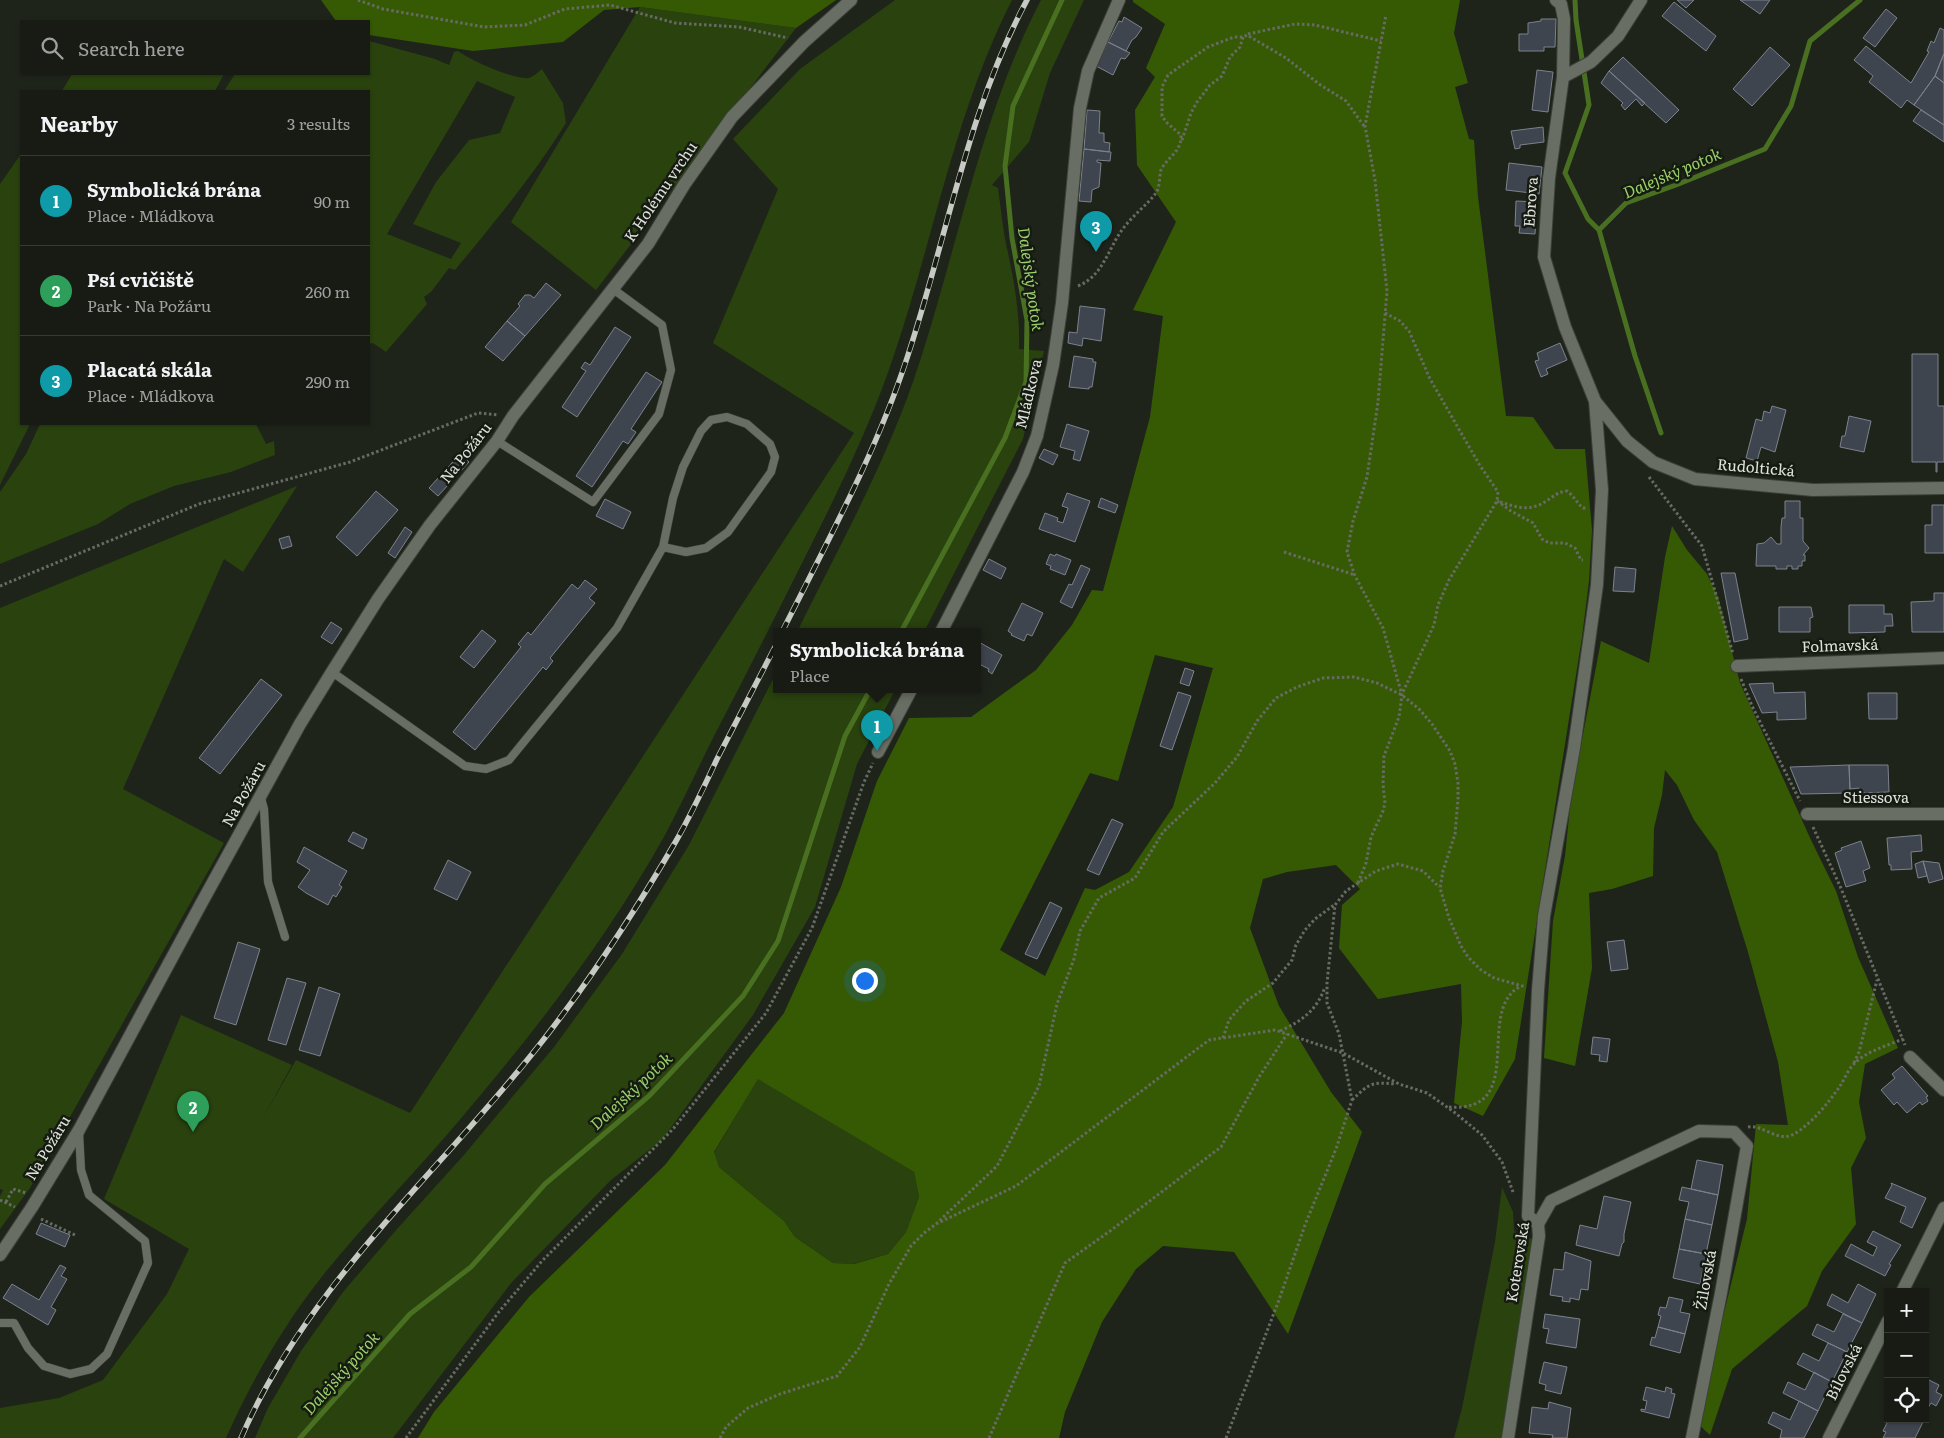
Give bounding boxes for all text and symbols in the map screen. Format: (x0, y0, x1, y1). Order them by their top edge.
search box (20, 20, 370, 75)
icon: search (38, 34, 66, 62)
text: Search here (78, 34, 185, 62)
text: Nearby (40, 107, 118, 138)
text: 3 results (287, 111, 350, 135)
street label: K Holému vrchu (618, 136, 702, 246)
water label: Dalejský potok (1619, 140, 1725, 204)
text: Symbolická brána (87, 175, 261, 203)
street label: Ebrova (1516, 175, 1543, 228)
text: 1 (53, 189, 59, 213)
text: 90 m (314, 189, 350, 213)
text: Place · Mládkova (87, 203, 214, 227)
pin: 3 (1080, 211, 1112, 252)
water label: Dalejský potok (1013, 225, 1051, 333)
text: Psí cvičiště (87, 265, 194, 293)
text: 2 (52, 279, 60, 303)
text: 260 m (305, 279, 350, 303)
text: Park · Na Požáru (87, 293, 211, 317)
text: Placatá skála (87, 355, 212, 383)
street label: Mládkova (1008, 356, 1047, 431)
text: 3 (52, 369, 60, 393)
text: 290 m (306, 369, 350, 393)
text: Place · Mládkova (87, 383, 214, 407)
street label: Na Požáru (433, 416, 496, 488)
street label: Rudoltická (1716, 452, 1797, 481)
popup (773, 628, 981, 693)
street label: Folmavská (1801, 632, 1880, 657)
text: Symbolická brána (790, 635, 964, 663)
text: Place (790, 663, 830, 687)
pin: 1 (861, 710, 893, 751)
street label: Na Požáru (215, 756, 271, 831)
street label: Stiessova (1843, 785, 1910, 808)
your location (852, 968, 878, 994)
water label: Dalejský potok (584, 1046, 677, 1135)
pin: 2 (177, 1091, 209, 1132)
street label: Na Požáru (18, 1110, 75, 1184)
street label: Koterovská (1499, 1219, 1534, 1304)
street label: Žilovská (1688, 1247, 1721, 1312)
map controls (1884, 1288, 1929, 1423)
button: + (1884, 1288, 1929, 1333)
water label: Dalejský potok (296, 1325, 384, 1419)
button: − (1884, 1333, 1929, 1378)
street label: Bílovská (1819, 1338, 1867, 1404)
button: locate (1884, 1378, 1929, 1423)

